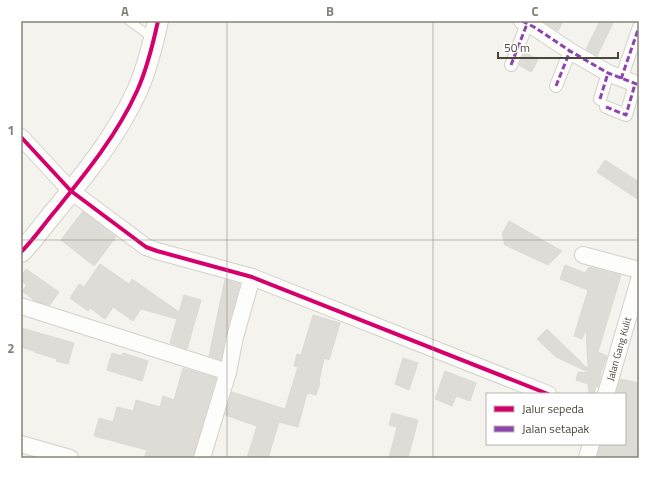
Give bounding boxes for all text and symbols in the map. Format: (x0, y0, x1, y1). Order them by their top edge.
text: A (121, 1, 129, 21)
text: B (326, 1, 334, 21)
text: C (531, 1, 539, 21)
scale bar (498, 34, 618, 60)
text: 50 m (504, 38, 530, 57)
text: 1 (7, 120, 15, 140)
street label: Jalan Gang Kulit (603, 315, 635, 383)
text: 2 (7, 338, 15, 358)
legend (486, 393, 626, 445)
text: Jalur sepeda (522, 399, 584, 418)
text: Jalan setapak (522, 419, 590, 438)

